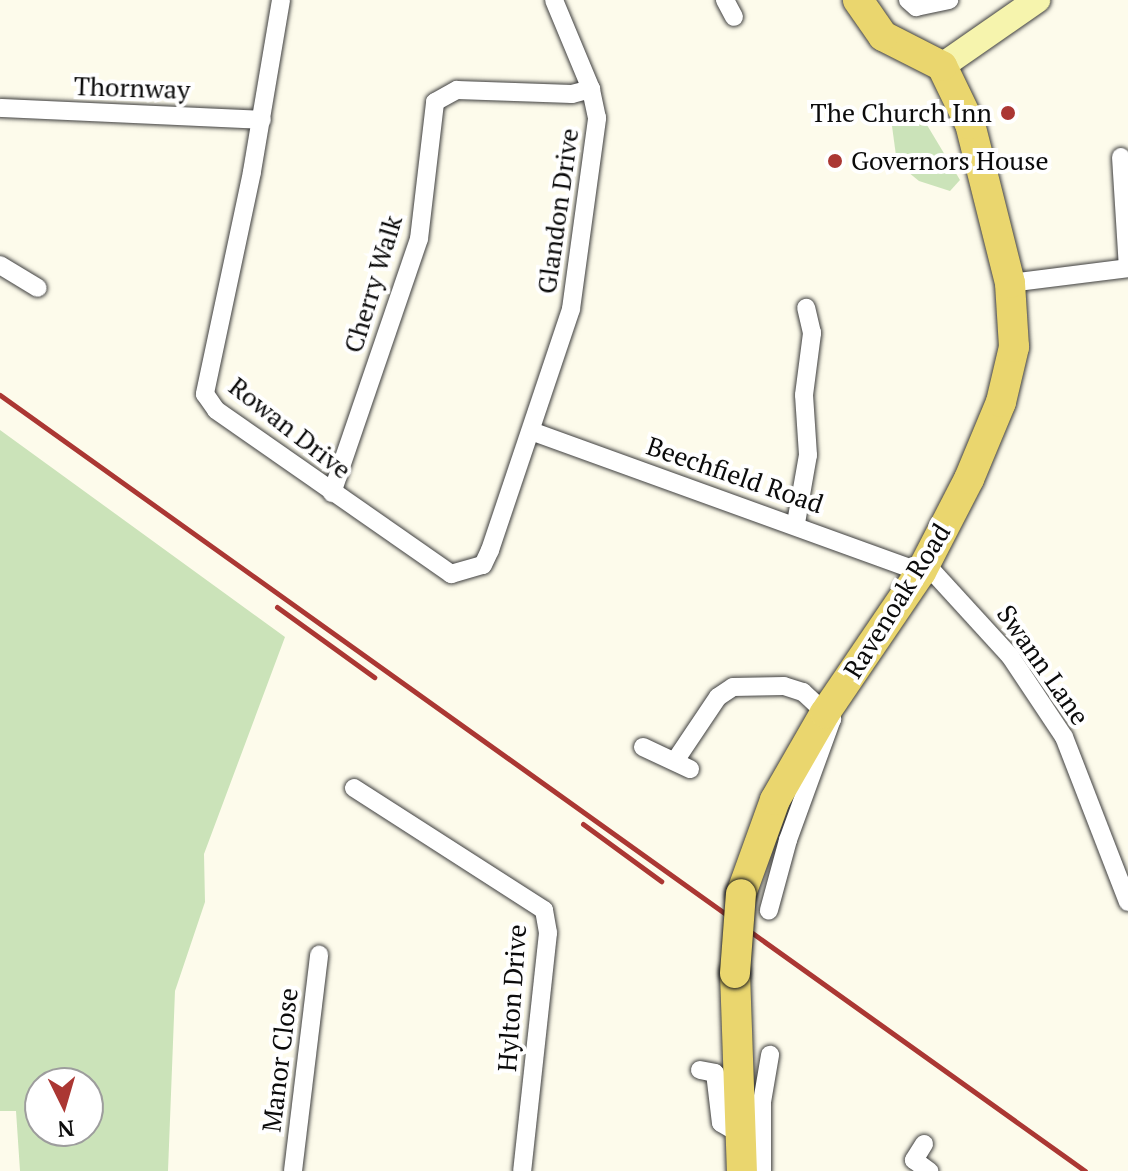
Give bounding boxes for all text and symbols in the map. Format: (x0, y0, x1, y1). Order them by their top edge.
street label: Thornway (73, 70, 191, 106)
place label: The Church Inn (811, 97, 992, 129)
marker: The Church Inn (999, 104, 1017, 122)
street label: Glandon Drive (531, 126, 585, 296)
place label: Governors House (851, 145, 1049, 177)
marker: Governors House (826, 152, 844, 170)
street label: Cherry Walk (337, 212, 409, 356)
street label: Rowan Drive (223, 371, 357, 485)
street label: Beechfield Road (643, 430, 827, 520)
street label: Ravenoak Road (837, 518, 957, 684)
street label: Swann Lane (990, 599, 1096, 731)
street label: Hylton Drive (491, 923, 533, 1073)
street label: Manor Close (256, 986, 304, 1134)
north arrow (24, 1067, 104, 1147)
text: N (56, 1114, 76, 1145)

